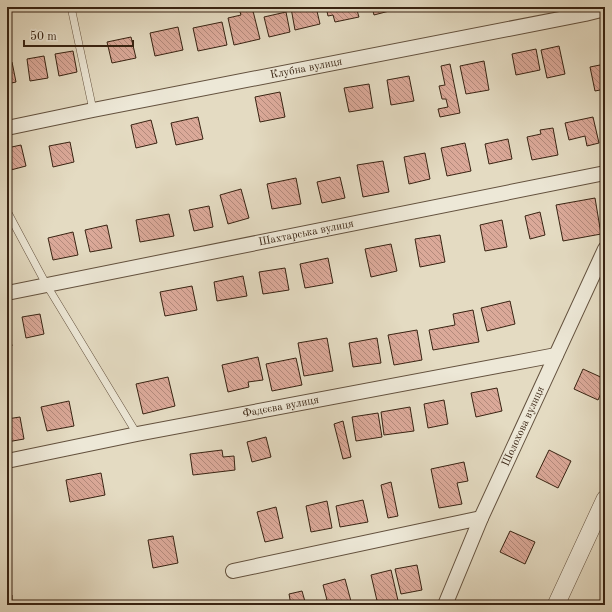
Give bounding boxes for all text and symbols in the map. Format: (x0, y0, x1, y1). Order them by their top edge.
scale bar (24, 22, 133, 48)
text: 50 m (30, 30, 57, 43)
street label: Клубна вулиця (269, 56, 343, 81)
street label: Шахтарська вулиця (258, 218, 355, 248)
street label: Шолохова вулиця (500, 384, 546, 468)
street label: Фадєєва вулиця (242, 394, 320, 419)

